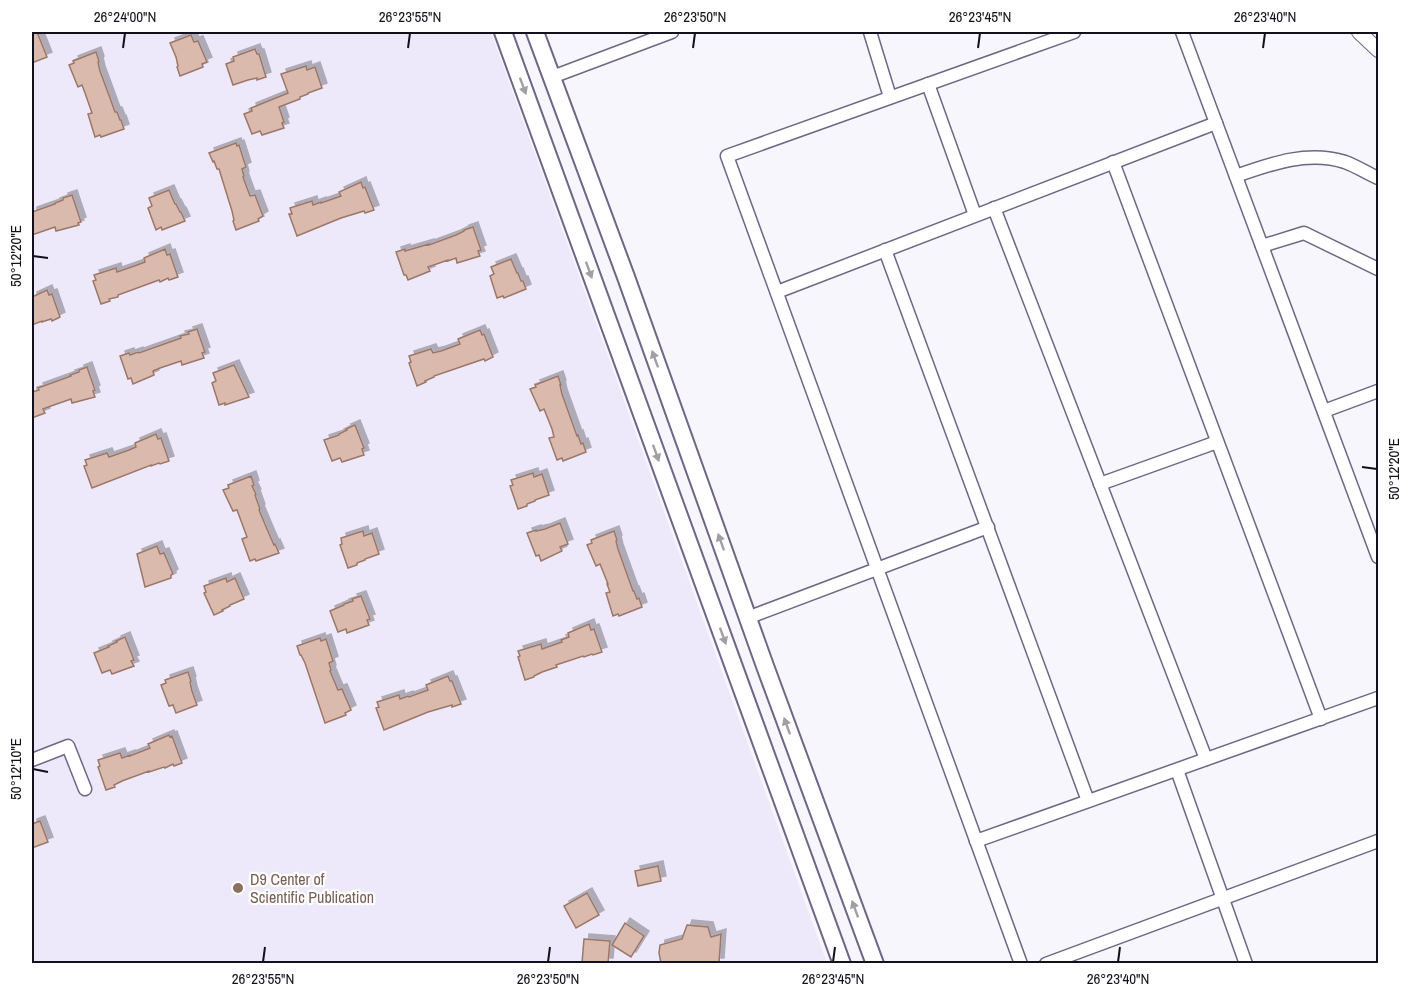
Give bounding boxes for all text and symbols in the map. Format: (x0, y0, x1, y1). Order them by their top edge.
text: 26°24'00"N (94, 6, 156, 27)
text: 26°23'55"N (379, 6, 441, 27)
text: 26°23'50"N (664, 6, 726, 27)
text: 26°23'45"N (949, 6, 1011, 27)
text: 26°23'40"N (1234, 6, 1296, 27)
one-way arrow (518, 78, 528, 96)
text: 50°12'20"E (5, 225, 26, 287)
one-way arrow (585, 261, 595, 279)
one-way arrow (650, 349, 660, 367)
text: 50°12'20"E (1383, 438, 1404, 500)
one-way arrow (652, 444, 661, 462)
one-way arrow (715, 533, 725, 551)
one-way arrow (718, 627, 728, 645)
one-way arrow (781, 717, 791, 735)
text: 50°12'10"E (5, 738, 26, 800)
place label: D9 Center of Scientific Publication (250, 868, 374, 908)
marker: D9 Center of Scientific Publication (231, 881, 245, 895)
one-way arrow (849, 899, 859, 917)
text: 26°23'55"N (232, 968, 294, 989)
text: 26°23'50"N (517, 968, 579, 989)
text: 26°23'45"N (802, 968, 864, 989)
text: 26°23'40"N (1087, 968, 1149, 989)

